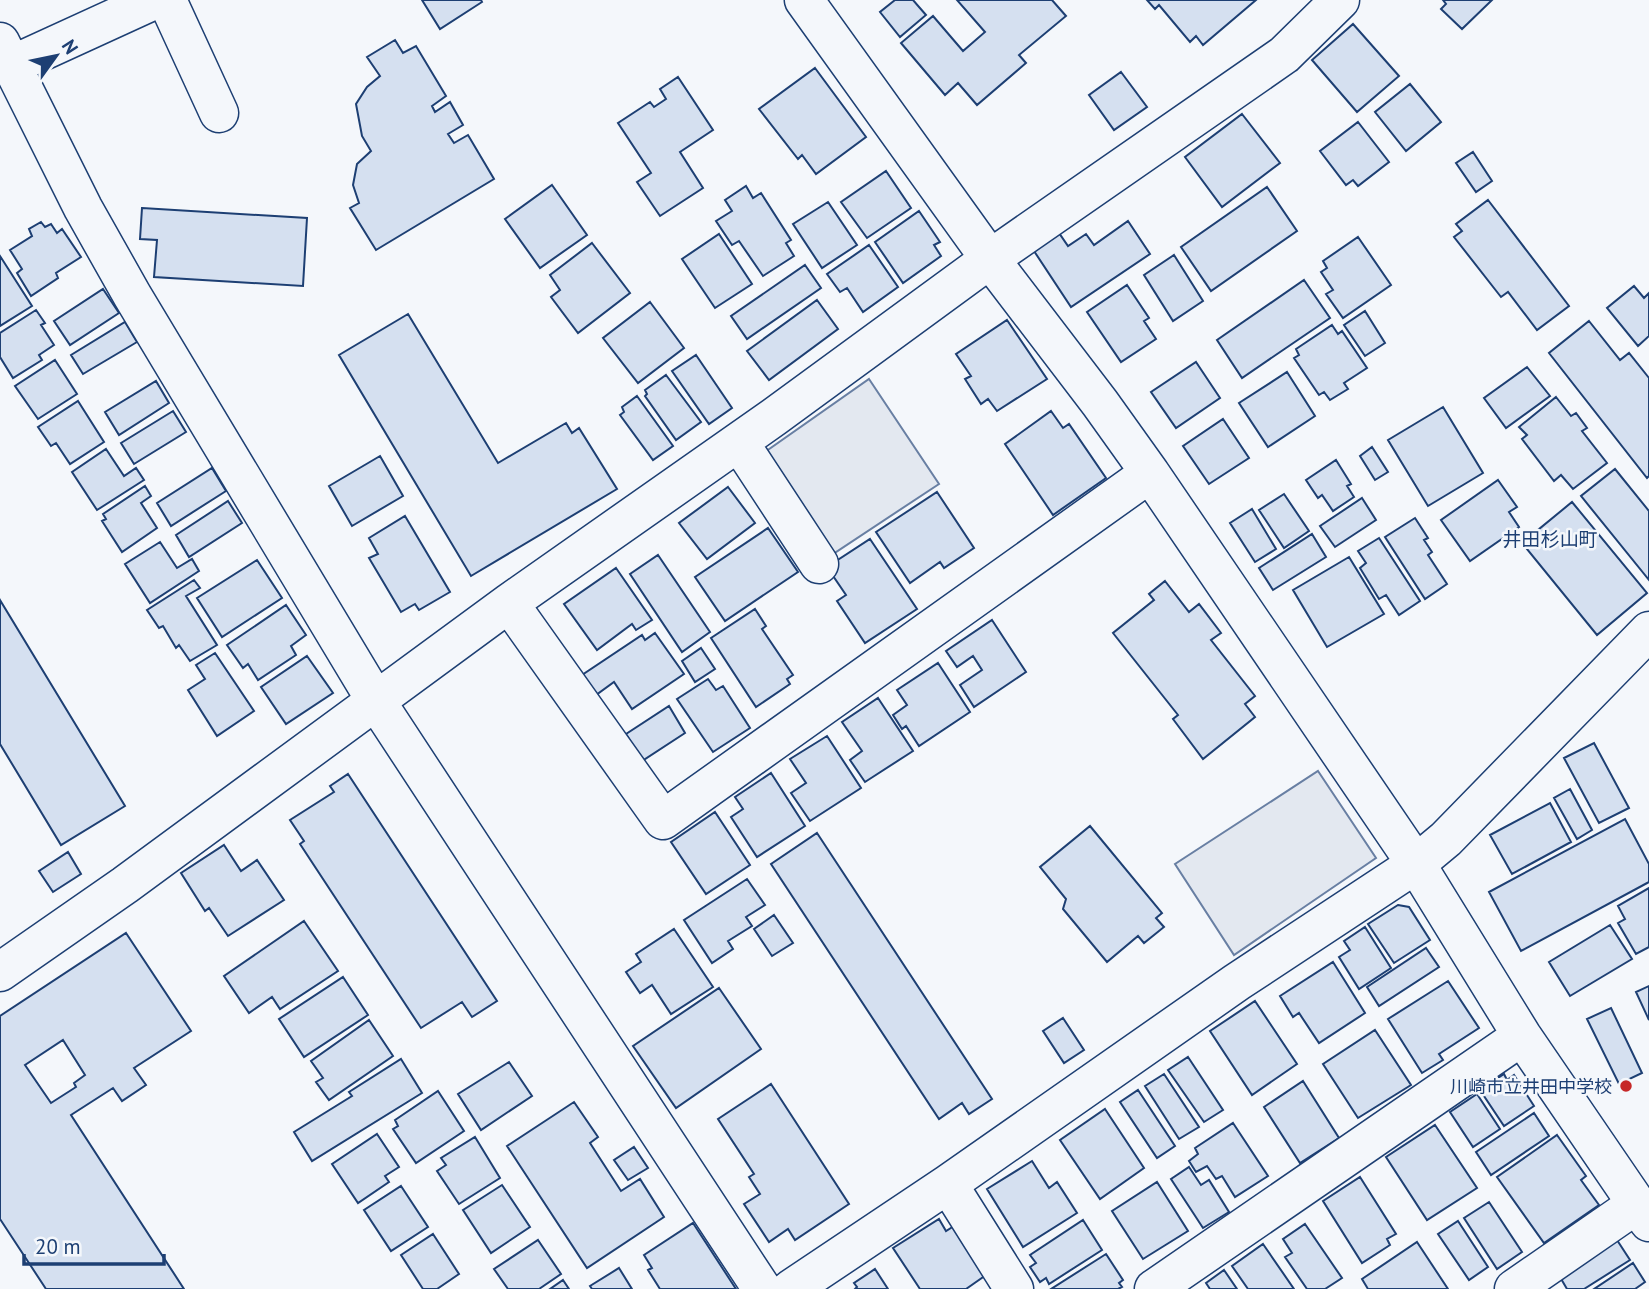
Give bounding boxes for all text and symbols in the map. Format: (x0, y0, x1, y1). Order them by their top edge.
north arrow (21, 21, 91, 91)
text: N (57, 35, 84, 59)
district label: 井田杉山町 (1502, 527, 1598, 551)
place label: 川崎市立井田中学校 (1450, 1075, 1612, 1098)
marker: 川崎市立井田中学校 (1618, 1078, 1634, 1094)
scale bar (24, 1222, 164, 1266)
text: 20 m (35, 1233, 81, 1260)

